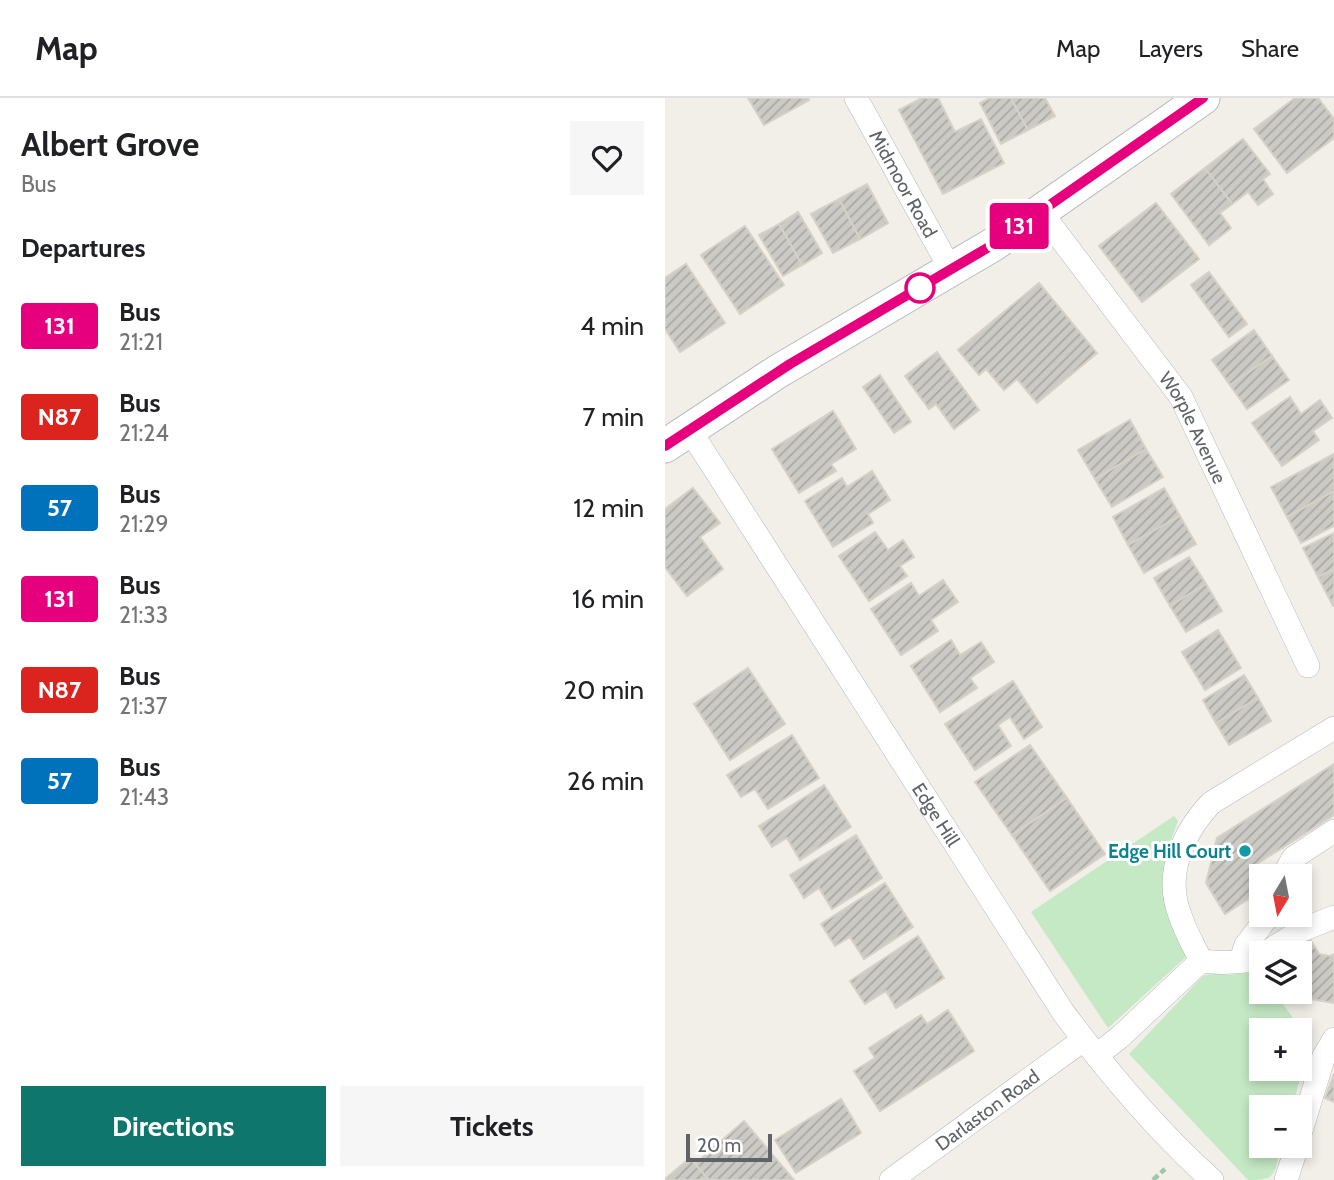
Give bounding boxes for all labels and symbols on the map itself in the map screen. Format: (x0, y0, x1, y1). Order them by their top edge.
street label: Midmoor Road (865, 126, 942, 241)
line badge: 131 (979, 203, 1059, 249)
unlabelled marker (905, 273, 935, 303)
street label: Worple Avenue (1154, 367, 1232, 487)
street label: Edge Hill (908, 779, 965, 851)
place label: Edge Hill Court (1108, 840, 1231, 863)
marker: Edge Hill Court (1237, 843, 1253, 859)
north arrow (1249, 864, 1313, 928)
street label: Darlaston Road (931, 1064, 1044, 1155)
scale bar (686, 1131, 772, 1163)

